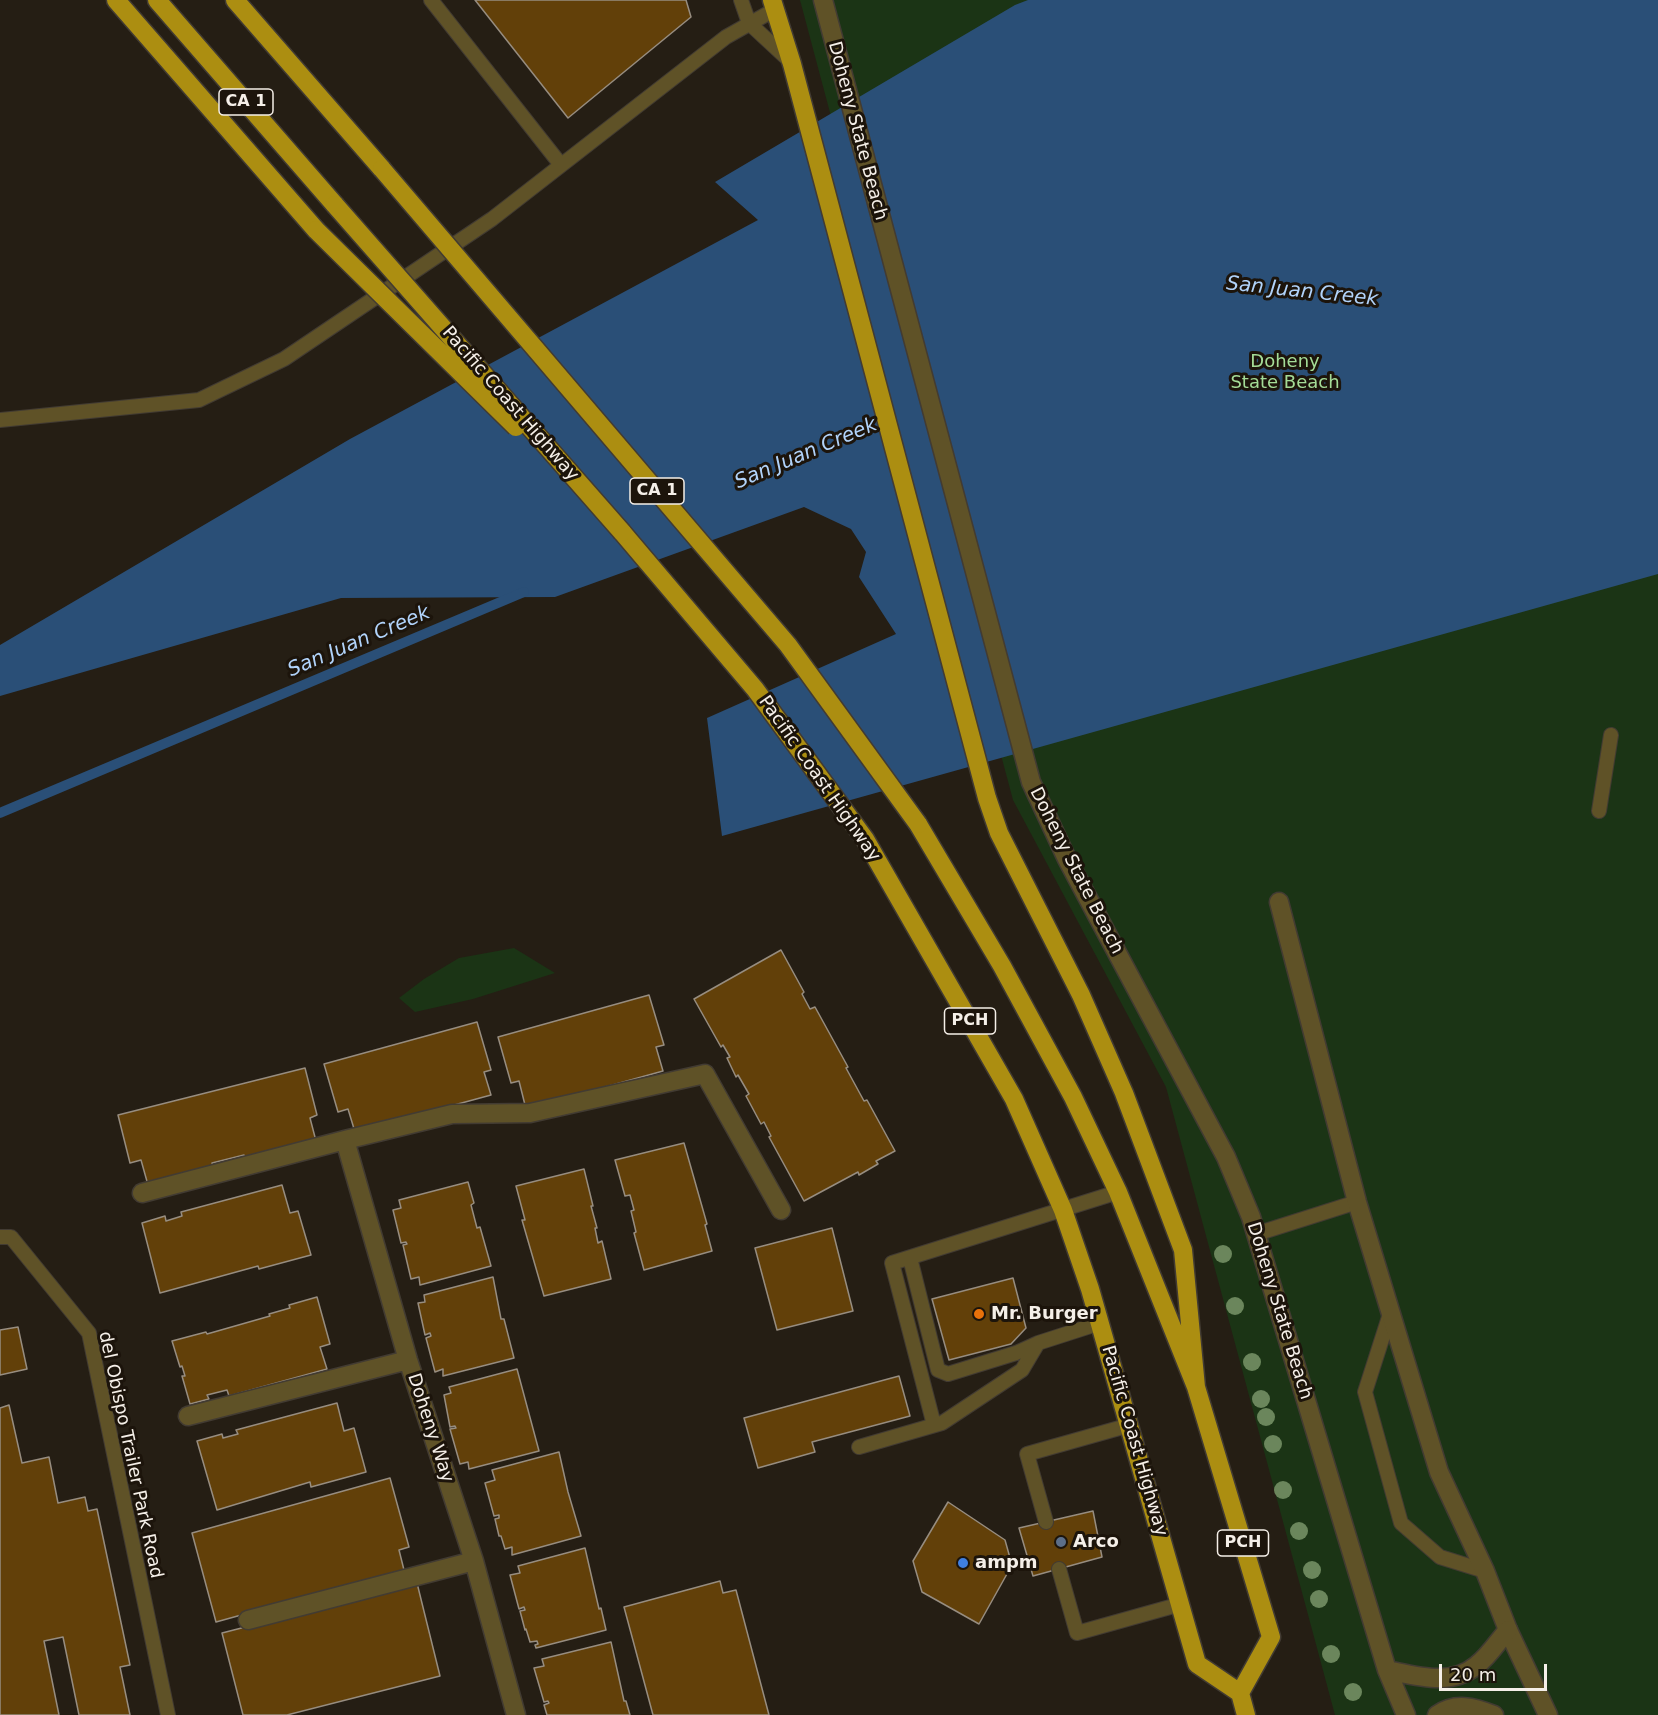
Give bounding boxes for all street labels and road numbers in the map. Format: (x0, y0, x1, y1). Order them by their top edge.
street label: Doheny State Beach (823, 39, 891, 223)
road number: CA 1 (219, 89, 273, 115)
street label: Pacific Coast Highway (437, 322, 583, 486)
road number: CA 1 (630, 478, 684, 504)
street label: Pacific Coast Highway (754, 692, 884, 866)
street label: Doheny State Beach (1025, 784, 1127, 958)
road number: PCH (944, 1008, 996, 1034)
street label: Doheny State Beach (1242, 1220, 1316, 1402)
street label: del Obispo Trailer Park Road (93, 1329, 167, 1581)
street label: Pacific Coast Highway (1096, 1343, 1172, 1539)
street label: Doheny Way (402, 1371, 458, 1485)
road number: PCH (1218, 1530, 1268, 1556)

